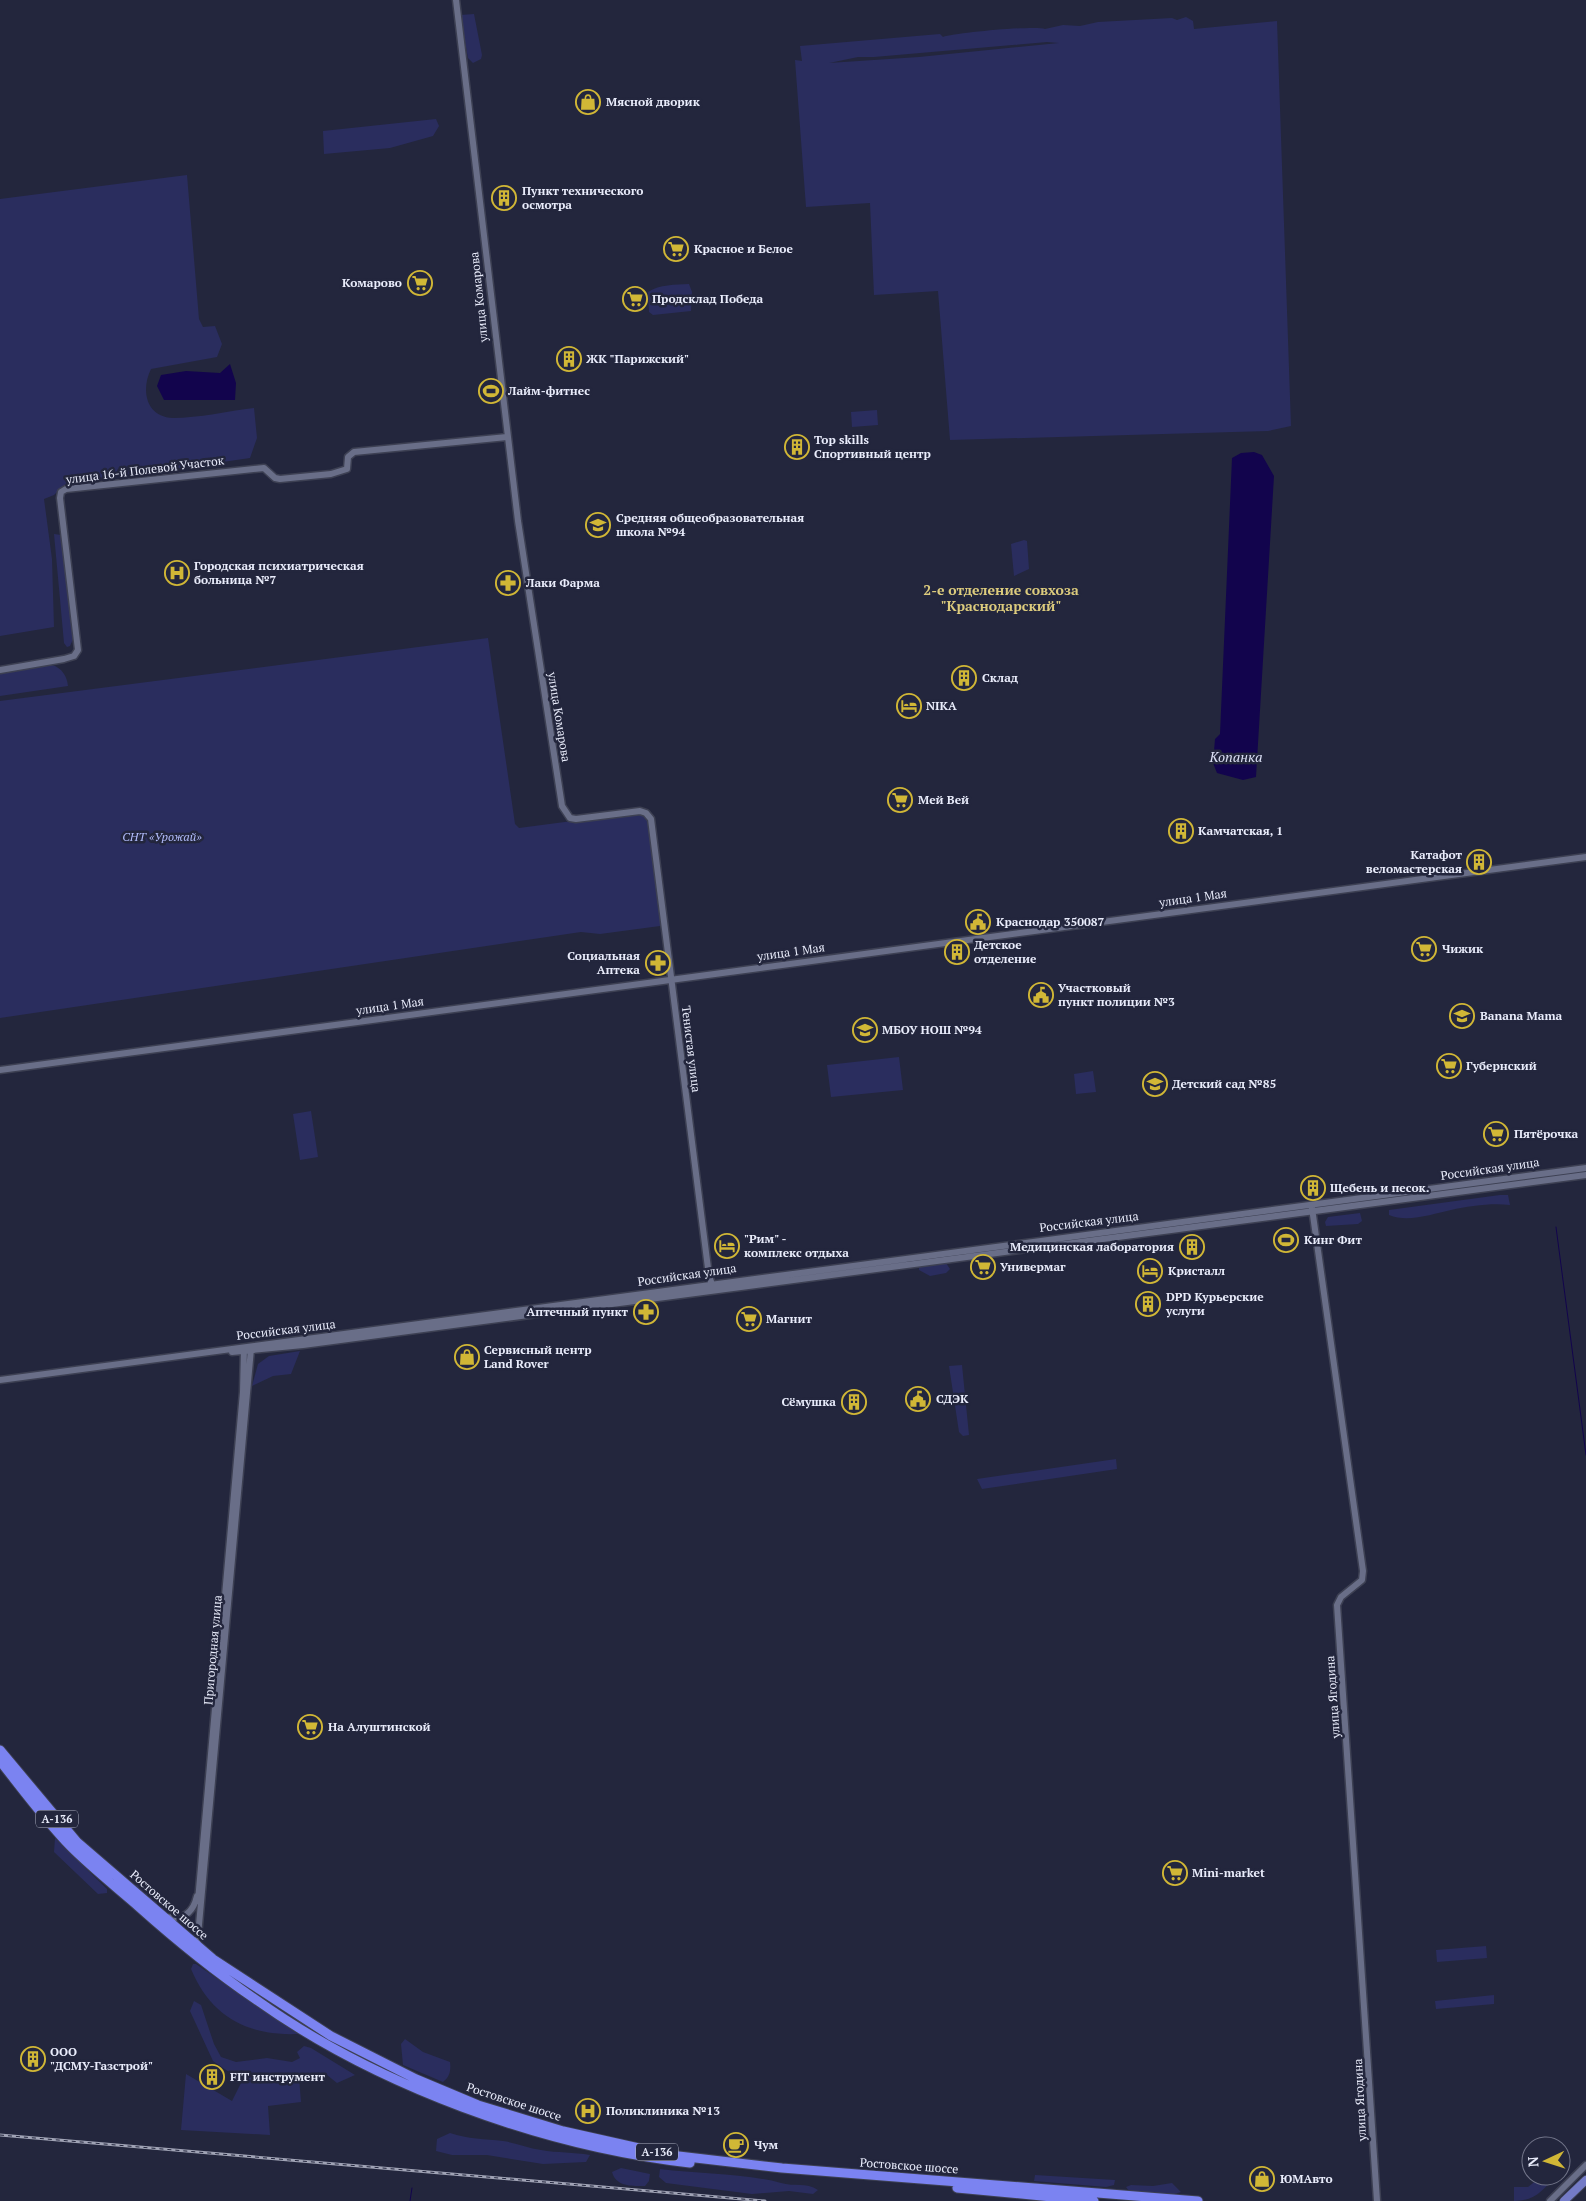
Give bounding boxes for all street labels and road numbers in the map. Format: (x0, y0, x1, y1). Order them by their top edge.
street label: улица Комарова (466, 251, 491, 344)
street label: улица 16-й Полевой Участок (64, 452, 225, 487)
street label: улица Комарова (545, 670, 574, 763)
street label: улица 1 Мая (1157, 885, 1228, 910)
street label: улица 1 Мая (755, 939, 826, 964)
street label: улица 1 Мая (354, 993, 425, 1018)
street label: Тенистая улица (679, 1005, 704, 1093)
street label: Российская улица (1440, 1154, 1540, 1183)
street label: Российская улица (1039, 1208, 1139, 1235)
street label: Российская улица (637, 1260, 737, 1289)
street label: Российская улица (236, 1316, 336, 1343)
street label: Пригородная улица (200, 1594, 225, 1706)
street label: улица Ягодина (1322, 1655, 1343, 1740)
road number: А-136 (36, 1810, 78, 1828)
street label: Ростовское шоссе (127, 1867, 211, 1943)
street label: улица Ягодина (1350, 2058, 1369, 2143)
street label: Ростовское шоссе (465, 2079, 563, 2124)
road number: А-136 (636, 2144, 678, 2160)
street label: Ростовское шоссе (859, 2155, 959, 2176)

